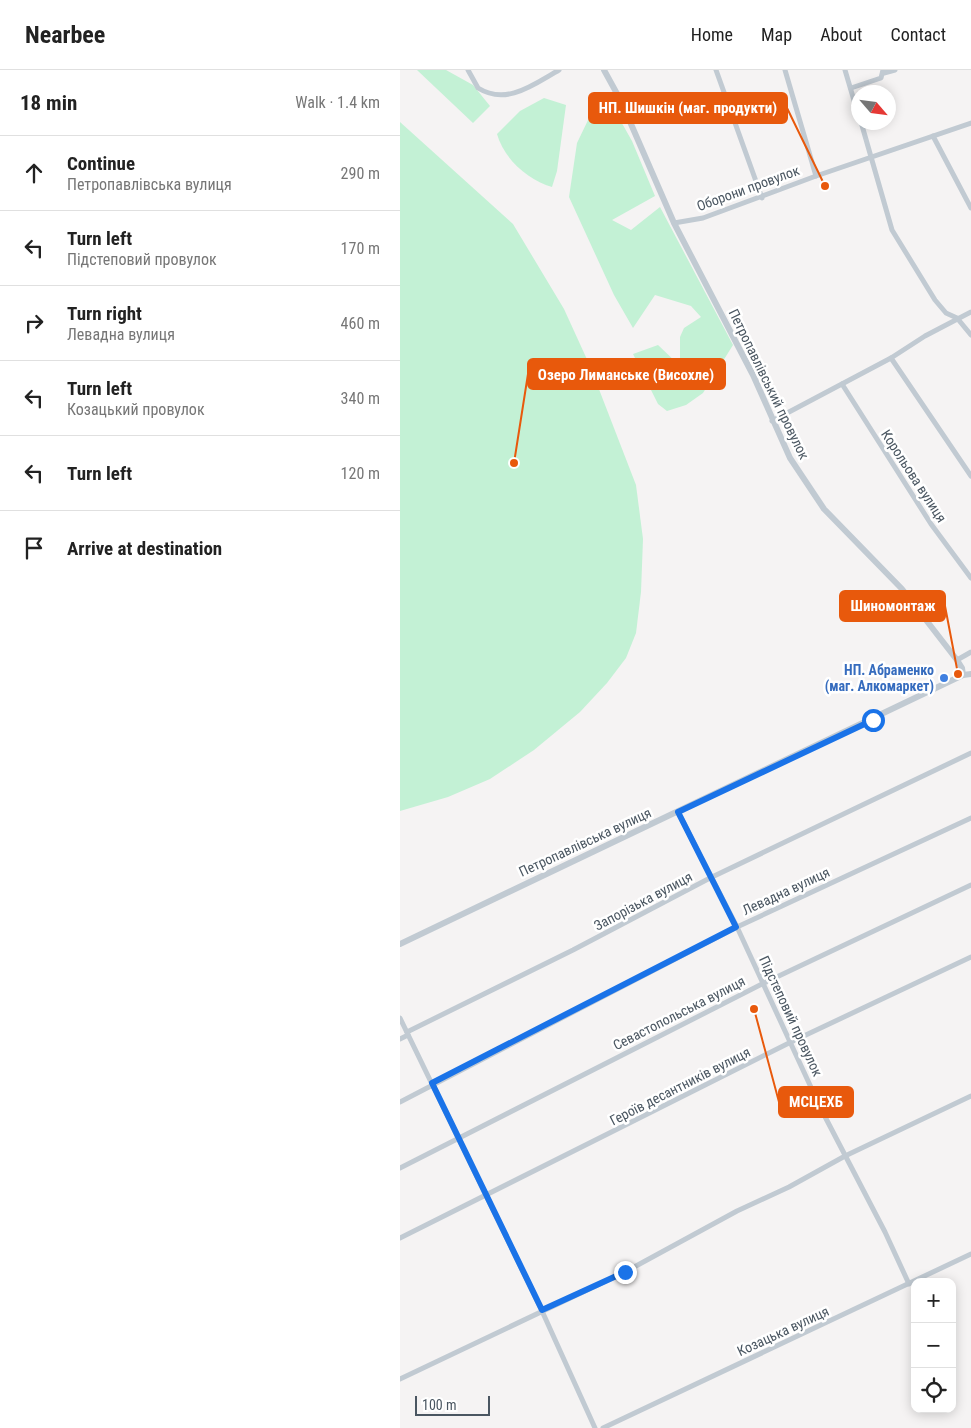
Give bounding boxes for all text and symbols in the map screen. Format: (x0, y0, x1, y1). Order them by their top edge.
text: Nearbee (25, 21, 105, 49)
text: Home (691, 24, 733, 45)
text: Map (761, 24, 792, 45)
text: About (820, 24, 862, 45)
text: Contact (890, 24, 946, 45)
north arrow (851, 85, 896, 130)
text: 18 min (20, 91, 77, 115)
text: Walk · 1.4 km (295, 93, 380, 112)
callout: НП. Шишкін (маг. продукти) (589, 93, 787, 123)
text: НП. Шишкін (маг. продукти) (599, 99, 777, 117)
text: Continue (67, 152, 135, 175)
icon: ahead (20, 159, 48, 187)
street label: Оборони провулок (694, 162, 802, 214)
text: 290 m (341, 164, 380, 183)
text: Петропавлівська вулиця (67, 175, 232, 194)
text: Turn left (67, 227, 132, 250)
icon: left (20, 234, 48, 262)
text: 170 m (341, 239, 380, 258)
text: Підстеповий провулок (67, 250, 217, 269)
text: Turn right (67, 302, 142, 325)
street label: Петропавлівський провулок (726, 306, 813, 462)
icon: right (20, 309, 48, 337)
text: 460 m (341, 314, 380, 333)
text: Левадна вулиця (67, 325, 175, 344)
callout: Озеро Лиманське (Висохле) (528, 359, 725, 389)
text: Озеро Лиманське (Висохле) (538, 366, 714, 384)
text: Turn left (67, 377, 132, 400)
icon: left (20, 384, 48, 412)
text: 340 m (341, 389, 380, 408)
text: Козацький провулок (67, 400, 205, 419)
street label: Корольова вулиця (878, 427, 950, 525)
icon: left (20, 459, 48, 487)
text: Turn left (67, 462, 132, 485)
text: 120 m (341, 464, 380, 483)
icon: arrive (20, 534, 48, 562)
text: Arrive at destination (67, 537, 222, 560)
callout: Шиномонтаж (840, 591, 945, 621)
text: Шиномонтаж (851, 597, 935, 615)
place label: НП. Абраменко (маг. Алкомаркет) (825, 662, 934, 695)
marker: НП. Абраменко (маг. Алкомаркет) (938, 672, 950, 684)
route start (862, 709, 885, 732)
street label: Петропавлівська вулиця (516, 804, 654, 880)
street label: Левадна вулиця (740, 864, 832, 918)
street label: Запорізька вулиця (591, 868, 695, 934)
street label: Підстеповий провулок (756, 953, 826, 1079)
street label: Севастопольська вулиця (610, 973, 748, 1053)
street label: Героїв десантників вулиця (607, 1044, 753, 1128)
callout: МСЦЕХБ (779, 1087, 853, 1117)
text: МСЦЕХБ (789, 1093, 843, 1111)
route end (614, 1261, 637, 1284)
map controls (911, 1278, 956, 1413)
button: + (911, 1278, 956, 1323)
street label: Козацька вулиця (735, 1303, 831, 1359)
button: − (911, 1323, 956, 1368)
button: locate (911, 1368, 956, 1413)
scale bar (415, 1393, 490, 1416)
text: 100 m (422, 1397, 457, 1413)

